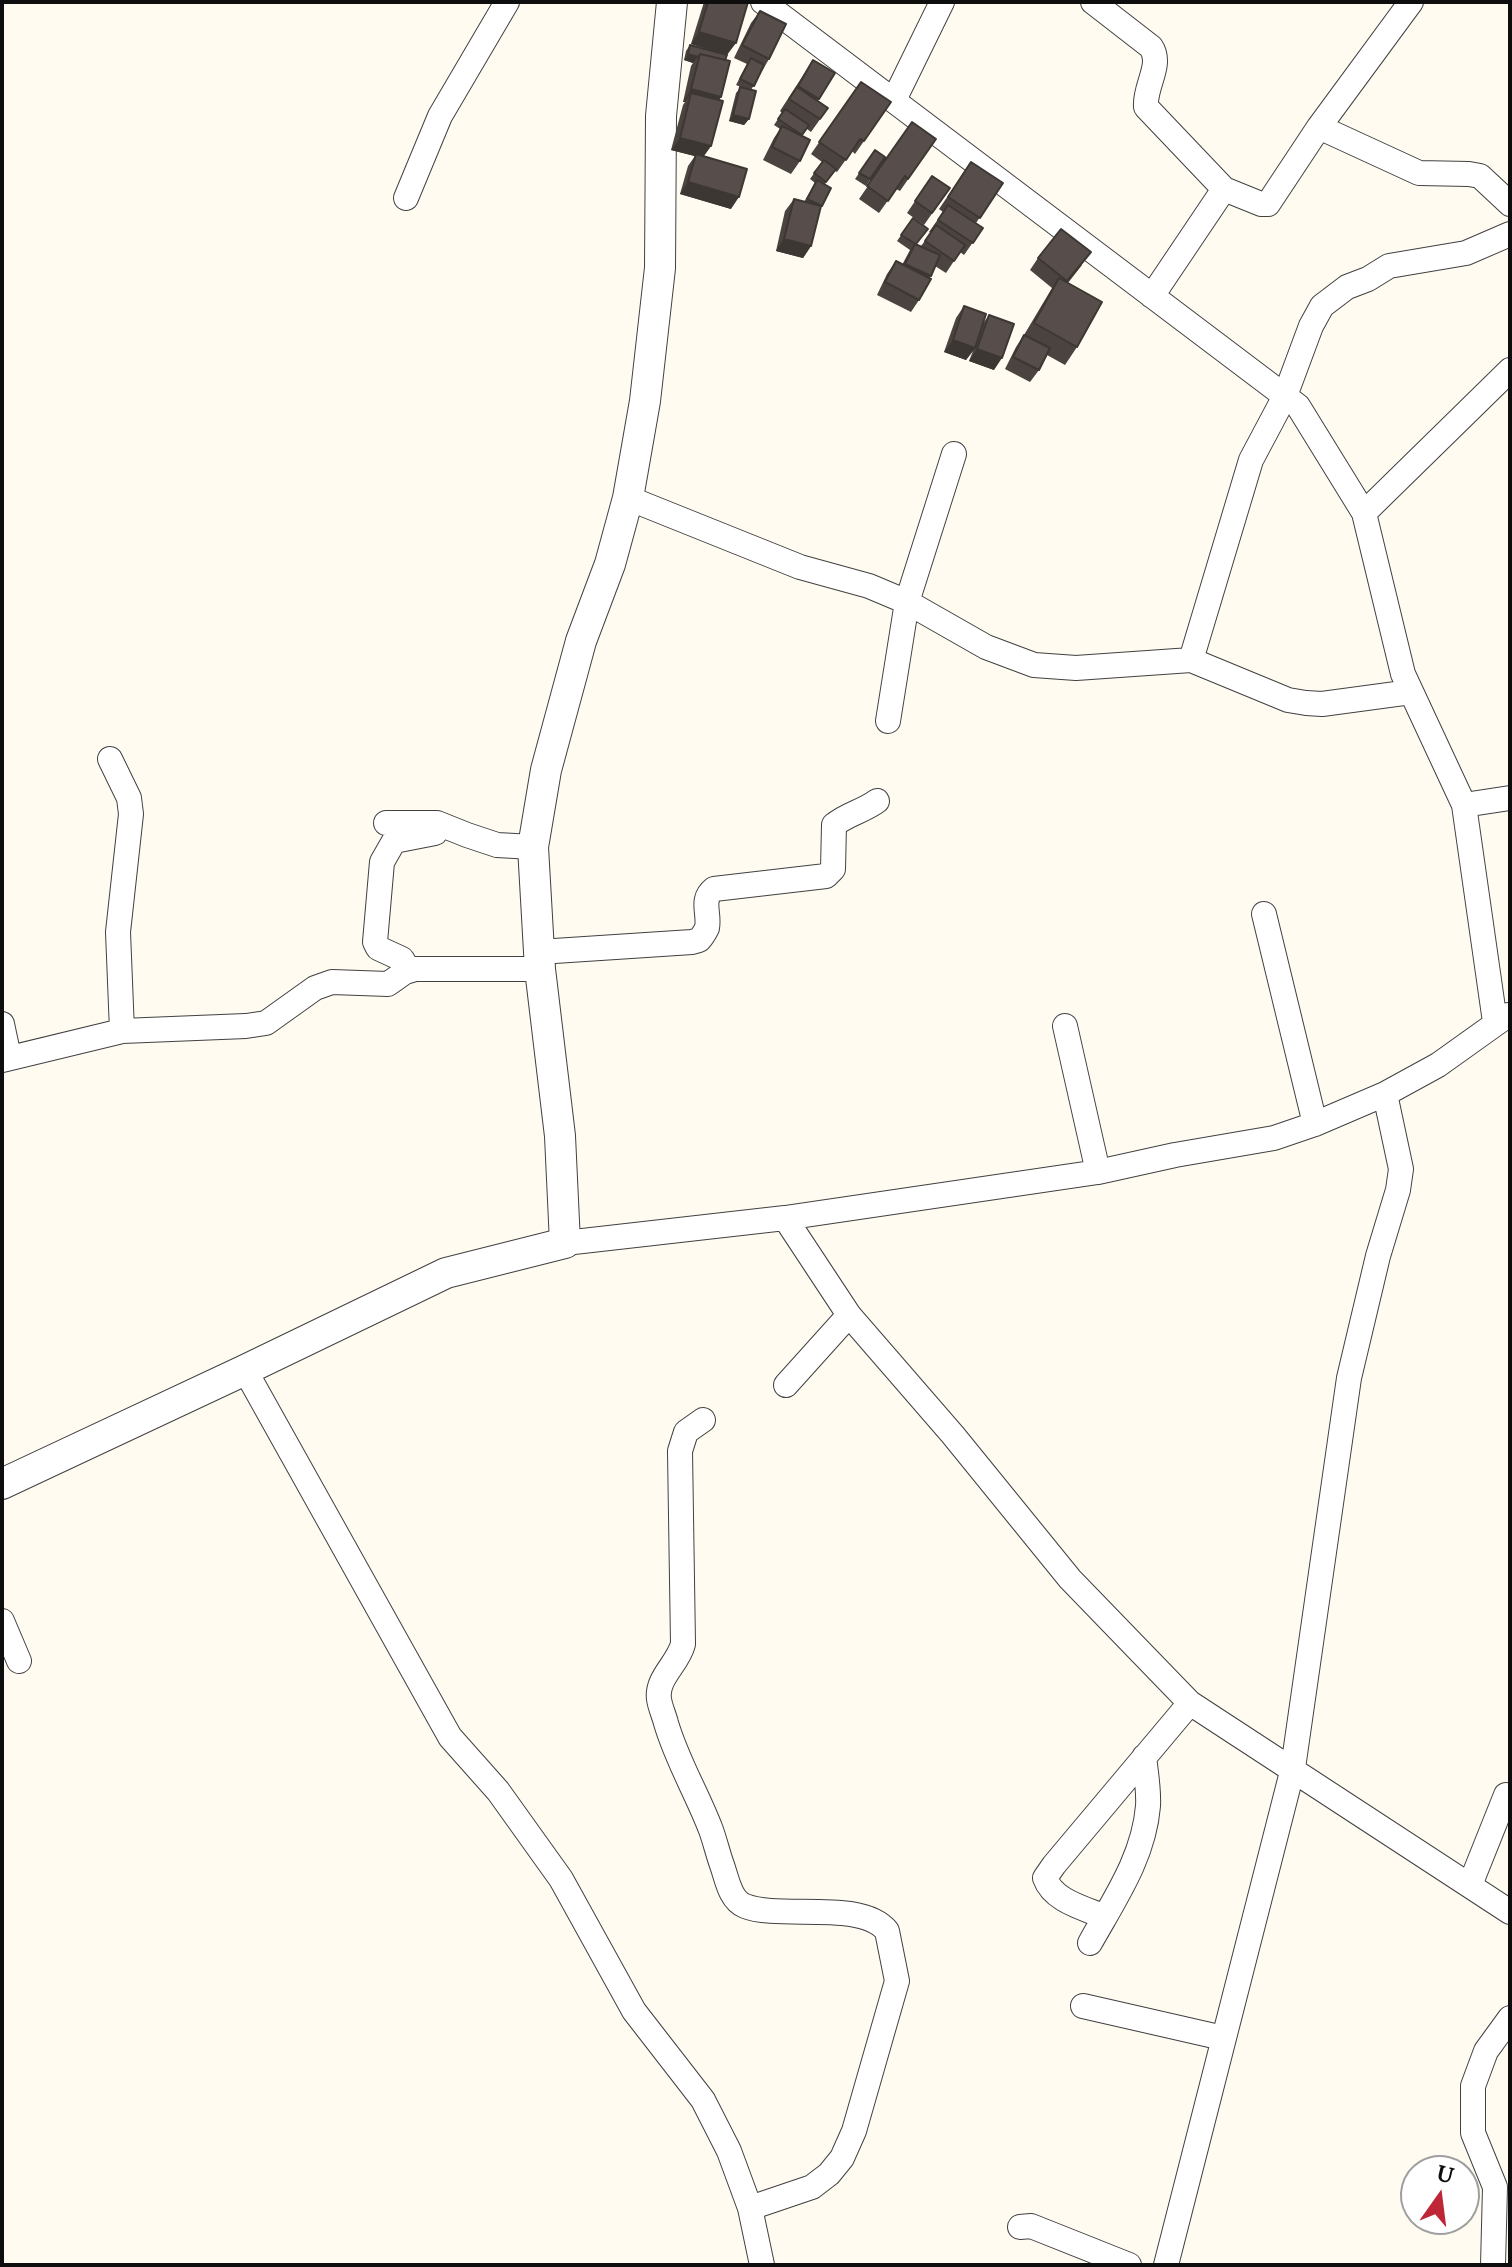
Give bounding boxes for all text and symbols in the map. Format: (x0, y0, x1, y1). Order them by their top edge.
north arrow (1400, 2155, 1480, 2235)
text: U (1434, 2158, 1457, 2189)

